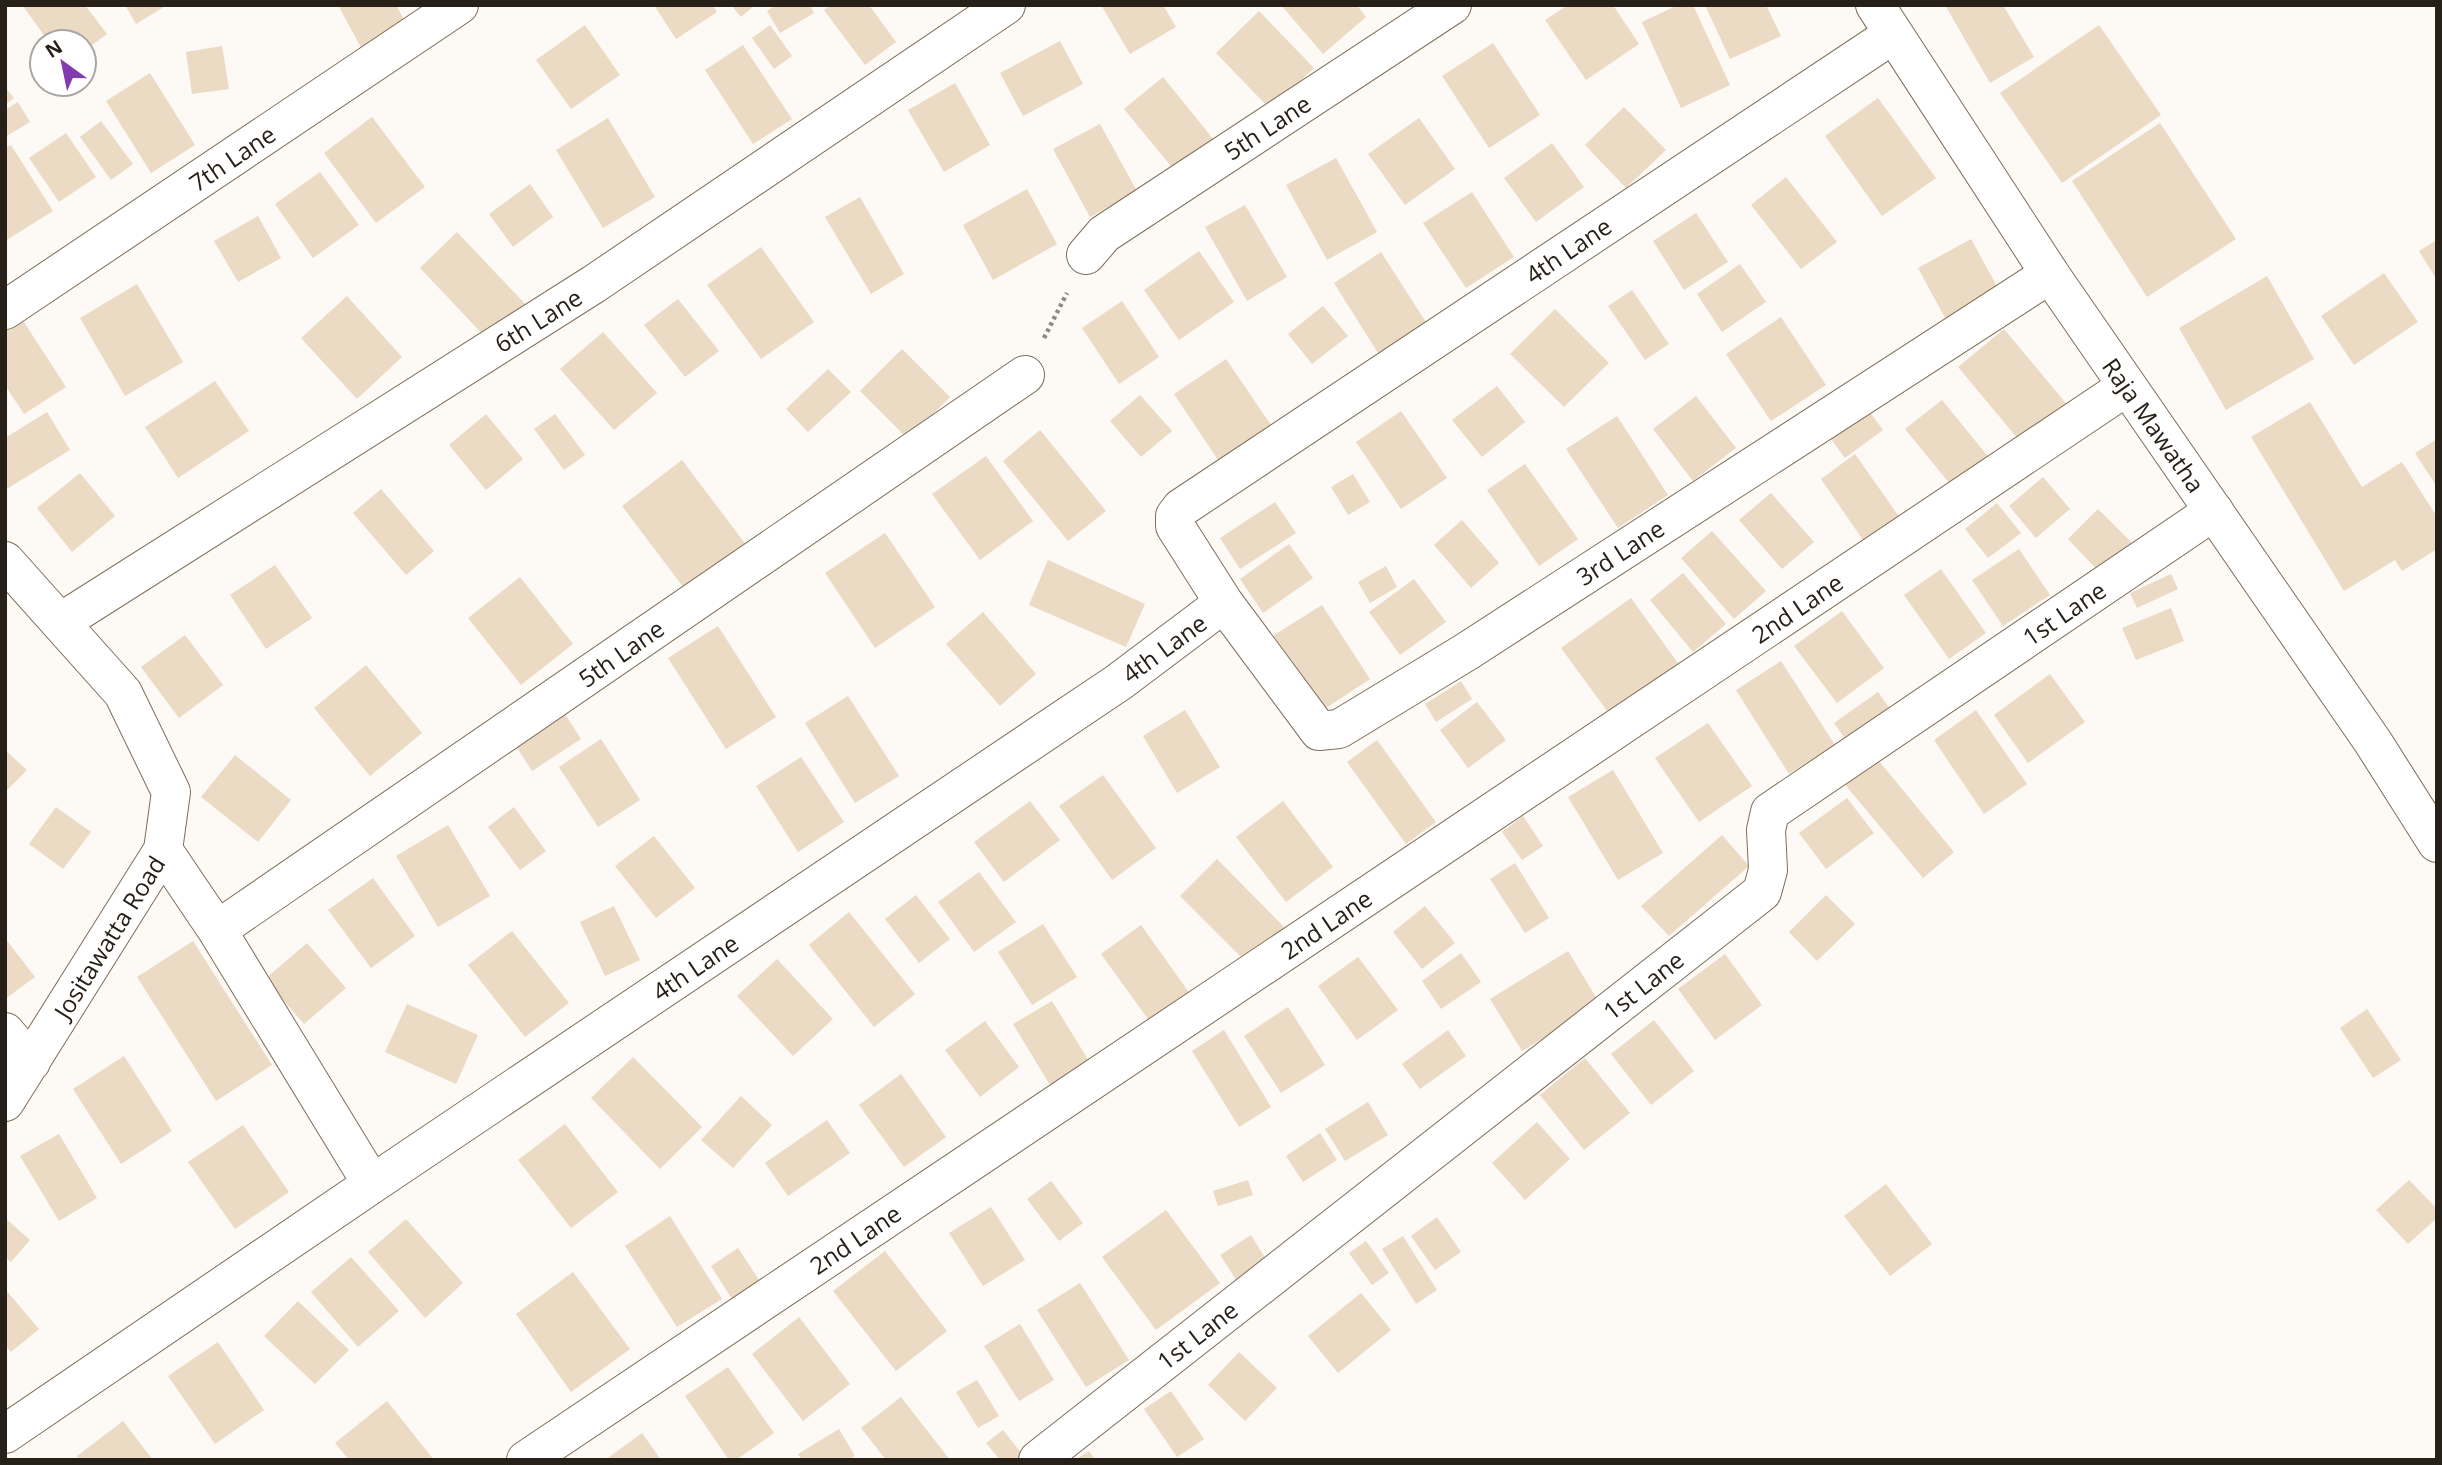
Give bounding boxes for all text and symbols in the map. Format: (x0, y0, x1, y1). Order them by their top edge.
north arrow (28, 28, 98, 98)
text: N (40, 34, 67, 64)
street label: 5th Lane (1217, 87, 1317, 167)
street label: 7th Lane (182, 117, 282, 199)
street label: 4th Lane (1518, 209, 1618, 291)
street label: 6th Lane (488, 280, 588, 360)
street label: Raja Mawatha (2095, 351, 2213, 499)
street label: 3rd Lane (1570, 511, 1670, 593)
street label: 2nd Lane (1745, 565, 1849, 651)
street label: 1st Lane (2016, 573, 2112, 653)
street label: 4th Lane (1115, 606, 1213, 690)
street label: 5th Lane (572, 612, 670, 694)
street label: Jositawatta Road (45, 849, 172, 1026)
street label: 2nd Lane (1274, 881, 1378, 967)
street label: 4th Lane (645, 926, 745, 1008)
street label: 1st Lane (1596, 943, 1690, 1027)
street label: 2nd Lane (803, 1196, 907, 1282)
street label: 1st Lane (1150, 1293, 1244, 1377)

